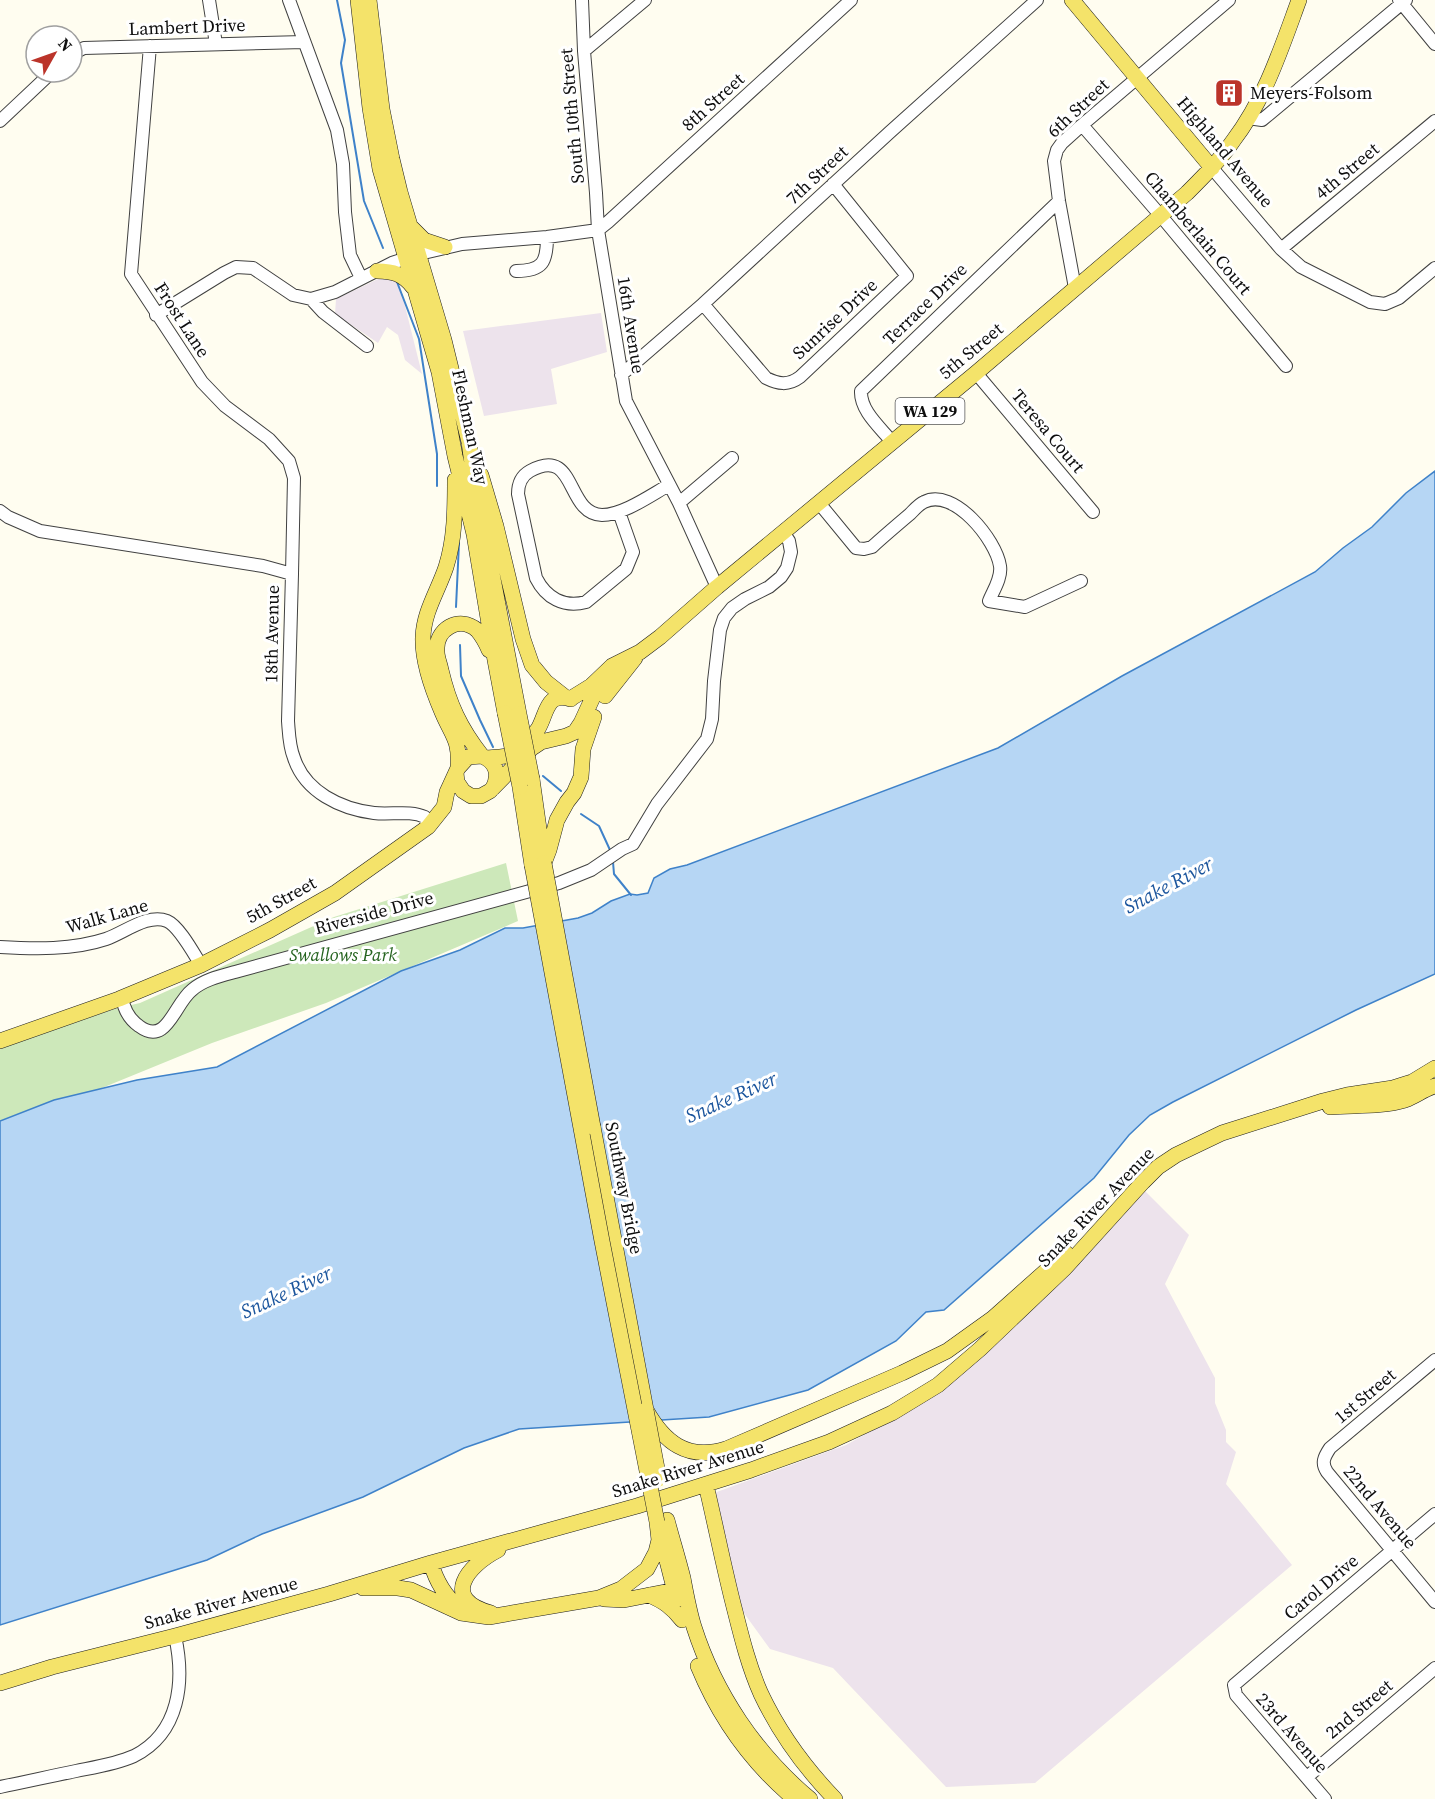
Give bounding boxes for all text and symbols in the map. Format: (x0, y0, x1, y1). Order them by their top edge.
street label: Lambert Drive (128, 12, 246, 41)
north arrow (24, 24, 84, 84)
text: N (53, 33, 78, 56)
street label: South 10th Street (553, 47, 590, 185)
street label: 8th Street (676, 67, 750, 136)
street label: 6th Street (1041, 72, 1114, 143)
building icon: Meyers-Folsom (1213, 77, 1245, 109)
place label: Meyers-Folsom (1250, 80, 1372, 105)
street label: Highland Avenue (1171, 91, 1279, 213)
street label: 4th Street (1309, 136, 1384, 205)
street label: 7th Street (780, 139, 853, 210)
street label: Chamberlain Court (1139, 165, 1258, 300)
street label: Terrace Drive (877, 257, 972, 350)
street label: Sunrise Drive (787, 273, 883, 365)
street label: 16th Avenue (611, 275, 652, 375)
street label: Frost Lane (149, 277, 216, 362)
street label: 5th Street (933, 316, 1008, 385)
street label: Fleshman Way (446, 367, 495, 488)
street label: Teresa Court (1006, 384, 1091, 478)
road number: WA 129 (896, 398, 964, 424)
street label: 18th Avenue (258, 585, 285, 683)
water label: Snake River (1118, 849, 1219, 920)
street label: 5th Street (241, 870, 320, 929)
street label: Riverside Drive (312, 885, 436, 940)
street label: Walk Lane (63, 892, 151, 939)
park label: Swallows Park (289, 942, 397, 967)
water label: Snake River (681, 1064, 782, 1130)
street label: Southway Bridge (599, 1120, 650, 1256)
street label: Snake River Avenue (1032, 1141, 1159, 1272)
water label: Snake River (236, 1258, 337, 1325)
street label: 1st Street (1329, 1362, 1401, 1429)
street label: Snake River Avenue (609, 1434, 767, 1504)
street label: 22nd Avenue (1338, 1459, 1423, 1554)
street label: Carol Drive (1278, 1548, 1363, 1625)
street label: Snake River Avenue (141, 1570, 300, 1635)
street label: 2nd Street (1320, 1673, 1398, 1744)
street label: 23rd Avenue (1250, 1687, 1334, 1778)

